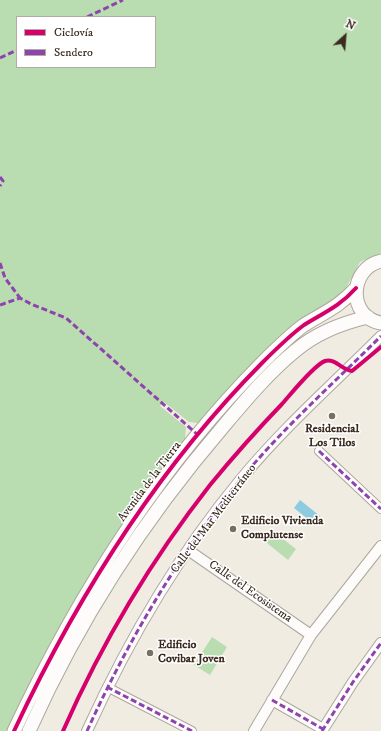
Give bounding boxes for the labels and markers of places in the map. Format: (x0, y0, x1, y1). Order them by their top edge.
marker: Residencial Los Tilos (327, 411, 337, 421)
place label: Residencial Los Tilos (305, 423, 359, 451)
place label: Edificio Vivienda Complutense (241, 515, 323, 543)
marker: Edificio Vivienda Complutense (228, 524, 238, 534)
place label: Edificio Covibar Joven (158, 639, 225, 667)
marker: Edificio Covibar Joven (145, 648, 155, 658)

